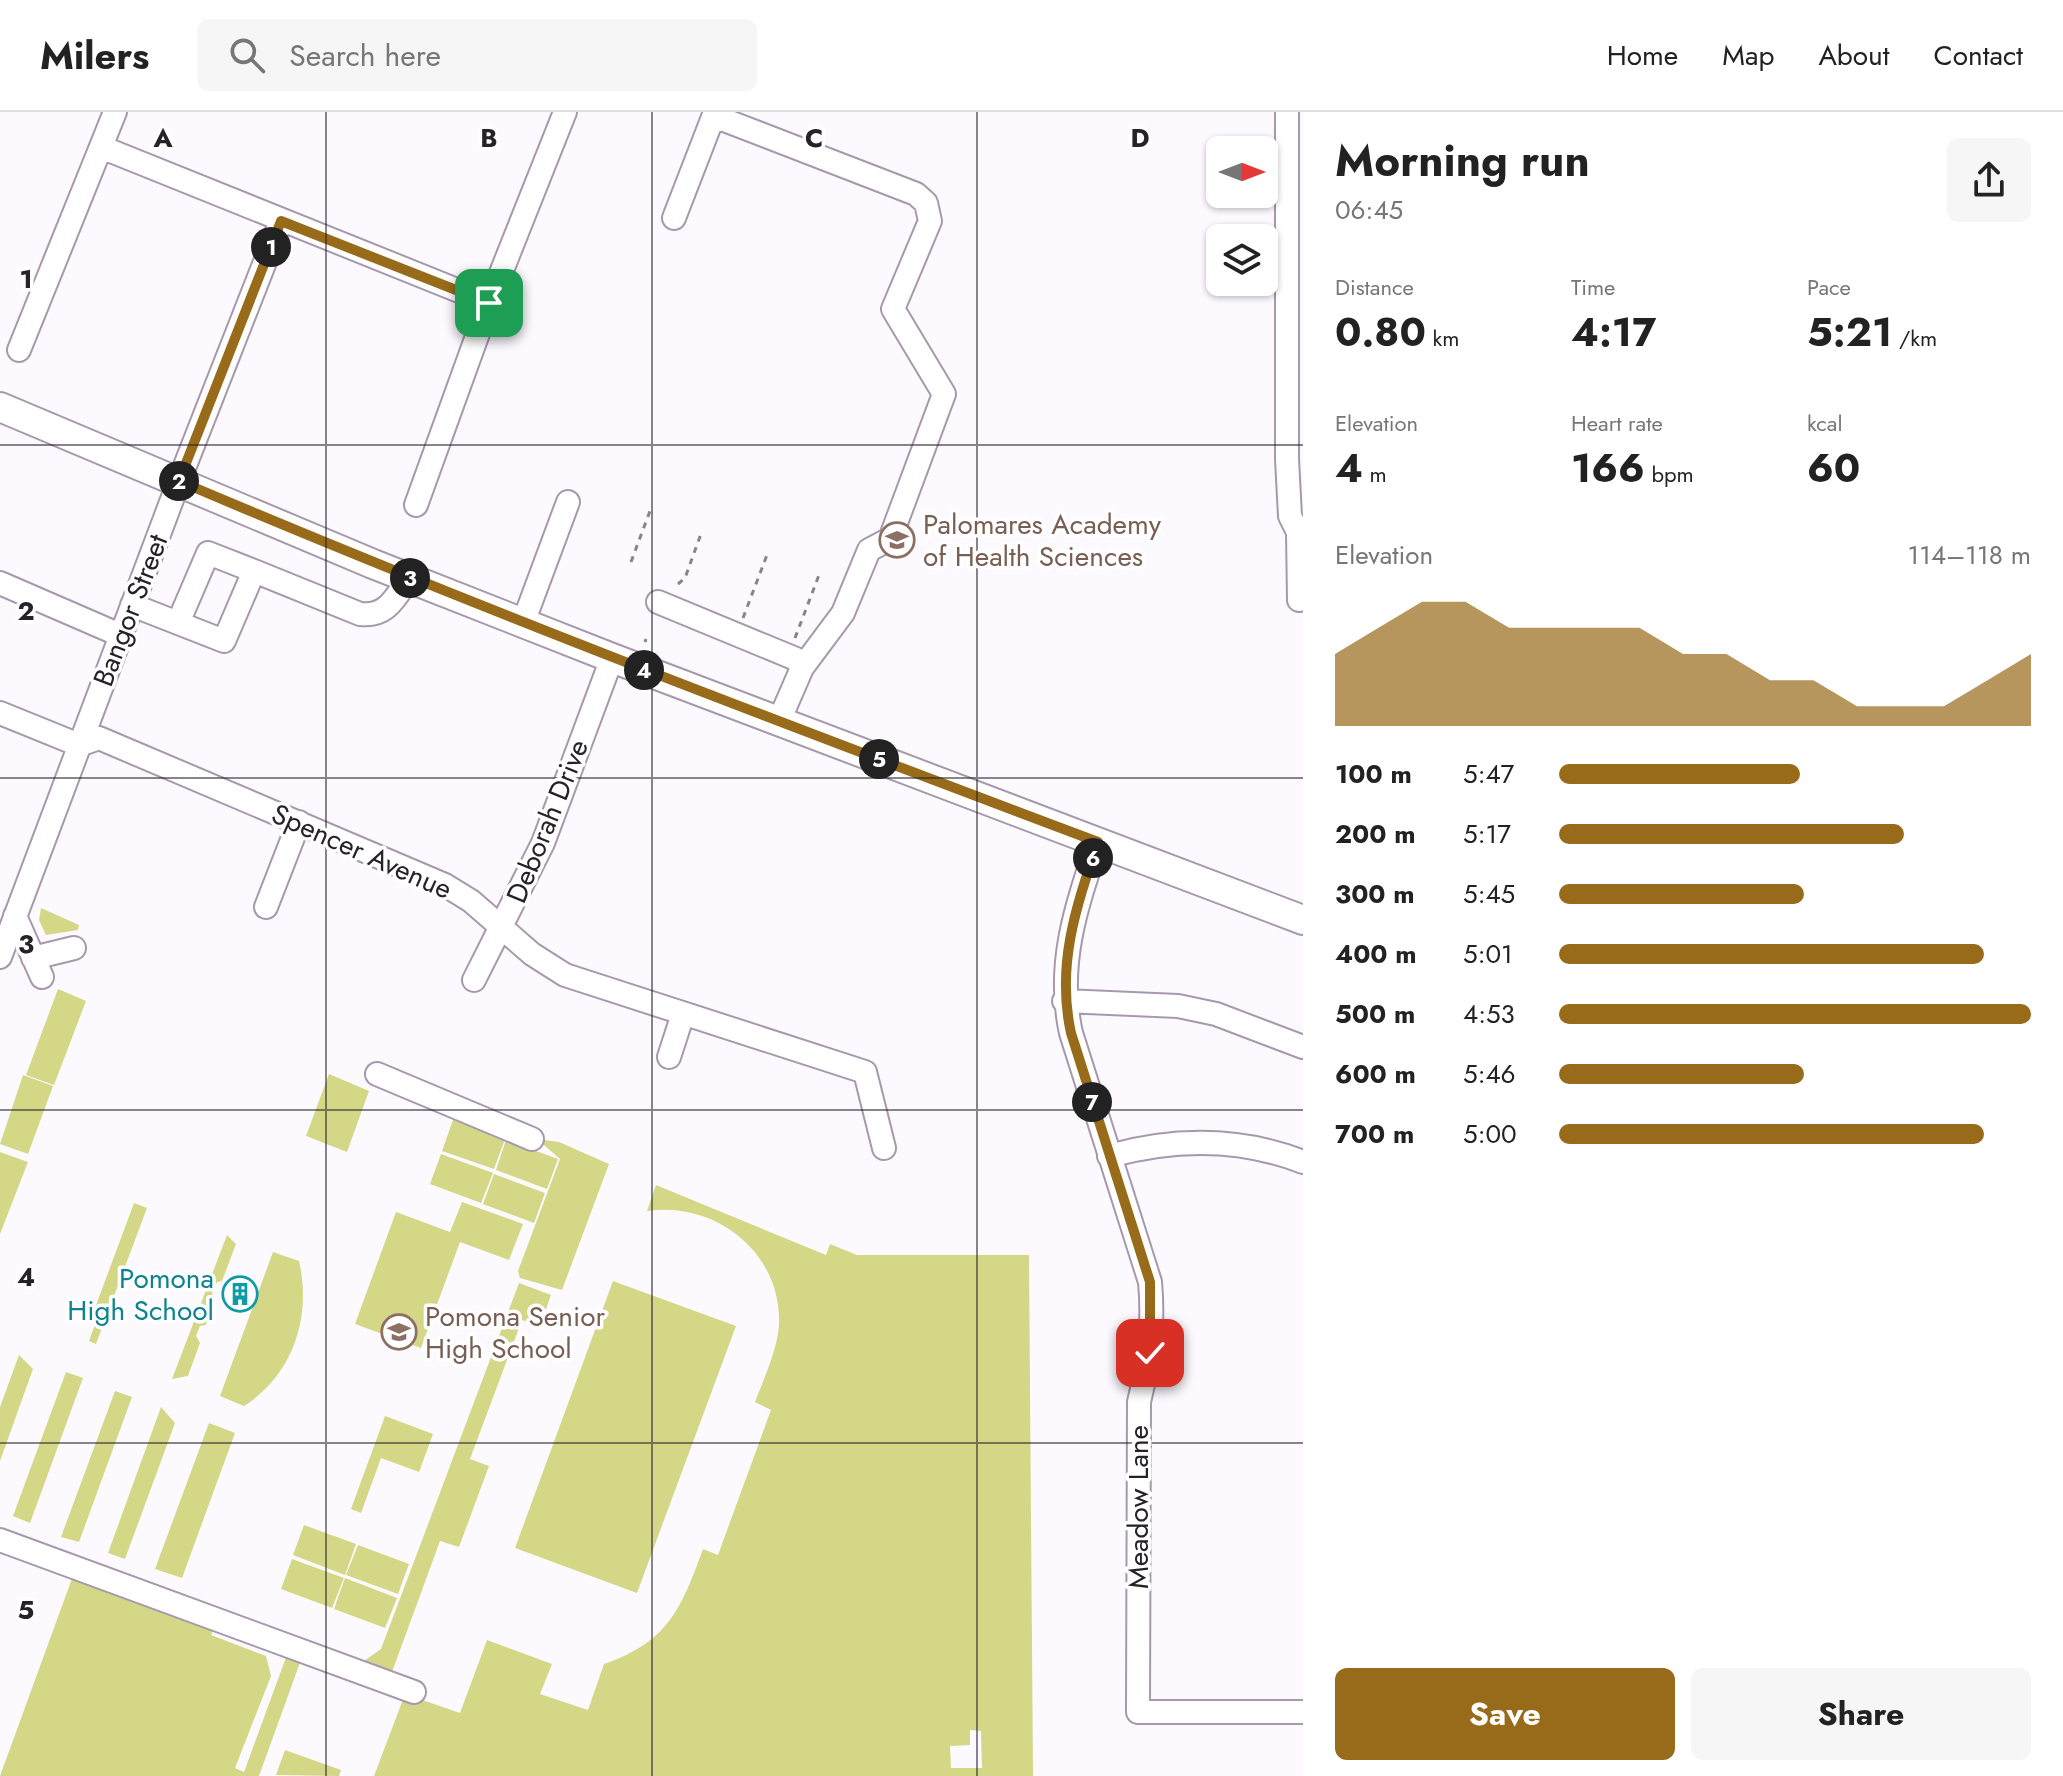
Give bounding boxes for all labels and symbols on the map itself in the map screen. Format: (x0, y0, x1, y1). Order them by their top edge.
text: A (152, 119, 173, 157)
text: B (480, 119, 498, 157)
text: C (805, 119, 823, 157)
text: D (1130, 119, 1150, 157)
north arrow (1206, 136, 1278, 208)
pin: 1 (251, 227, 291, 267)
text: 1 (19, 260, 33, 298)
pin (455, 269, 523, 337)
pin: 2 (159, 461, 199, 501)
place label: Palomares Academy of Health Sciences (923, 504, 1162, 577)
school or university icon: Palomares Academy of Health Sciences (878, 521, 916, 559)
street label: Bangor Street (83, 528, 178, 692)
pin: 3 (390, 558, 430, 598)
text: 2 (17, 592, 35, 630)
pin: 4 (624, 650, 664, 690)
street label: Deborah Drive (496, 733, 599, 909)
pin: 5 (859, 739, 899, 779)
street label: Spencer Avenue (265, 793, 458, 910)
pin: 6 (1073, 838, 1113, 878)
text: 3 (18, 925, 34, 963)
pin: 7 (1072, 1082, 1112, 1122)
text: 4 (17, 1258, 35, 1296)
place label: Pomona High School (67, 1258, 214, 1331)
building icon: Pomona High School (221, 1275, 259, 1313)
place label: Pomona Senior High School (425, 1296, 606, 1369)
school or university icon: Pomona Senior High School (380, 1313, 418, 1351)
pin (1116, 1319, 1184, 1387)
street label: Meadow Lane (1118, 1425, 1159, 1589)
text: 5 (18, 1591, 34, 1629)

